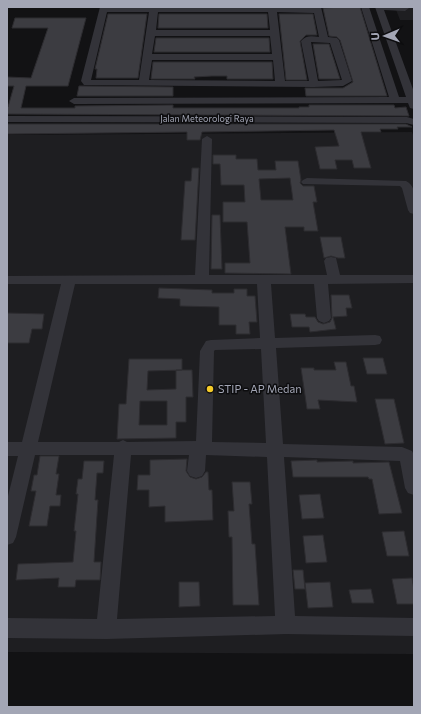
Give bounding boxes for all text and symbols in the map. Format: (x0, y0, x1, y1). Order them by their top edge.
north arrow (365, 16, 405, 56)
text: U (368, 32, 381, 41)
street label: Jalan Meteorologi Raya (160, 113, 254, 124)
place label: STIP - AP Medan (218, 382, 302, 395)
marker: STIP - AP Medan (205, 384, 215, 394)

